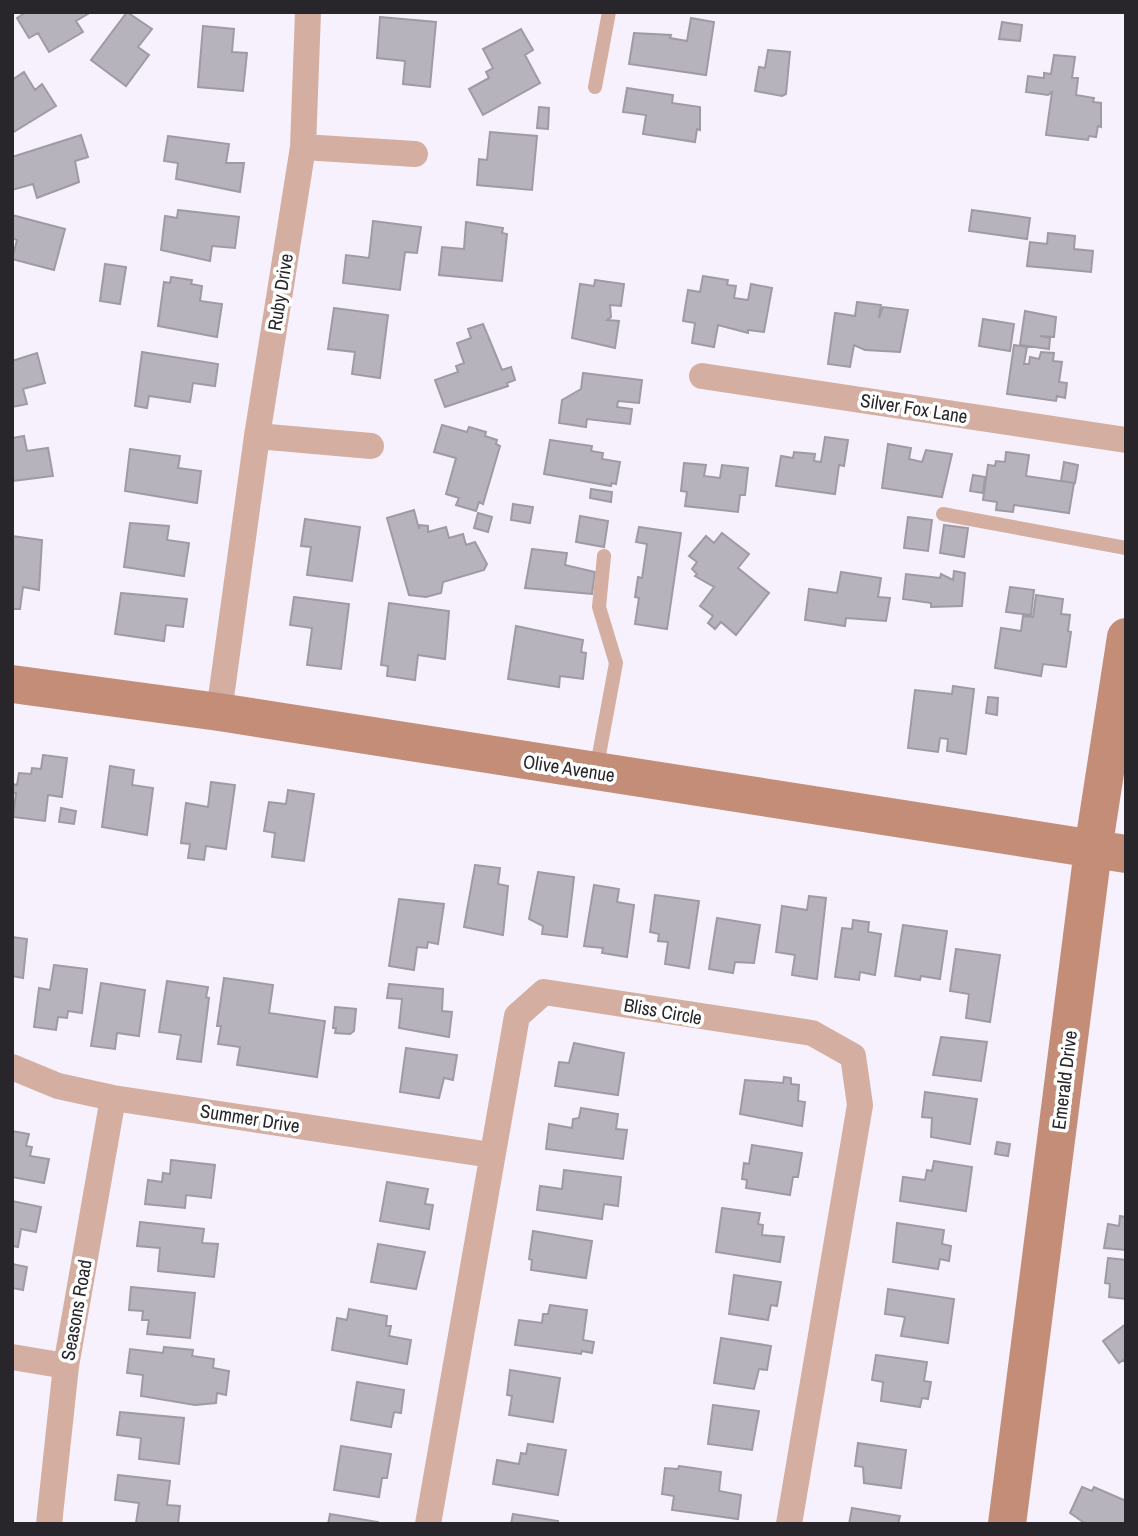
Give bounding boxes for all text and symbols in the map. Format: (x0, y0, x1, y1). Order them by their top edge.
street label: Ruby Drive (261, 251, 299, 333)
street label: Silver Fox Lane (858, 387, 970, 429)
street label: Olive Avenue (521, 748, 617, 788)
street label: Bliss Circle (622, 991, 704, 1031)
street label: Emerald Drive (1045, 1029, 1083, 1131)
street label: Summer Drive (198, 1097, 302, 1139)
street label: Seasons Road (54, 1257, 98, 1363)

